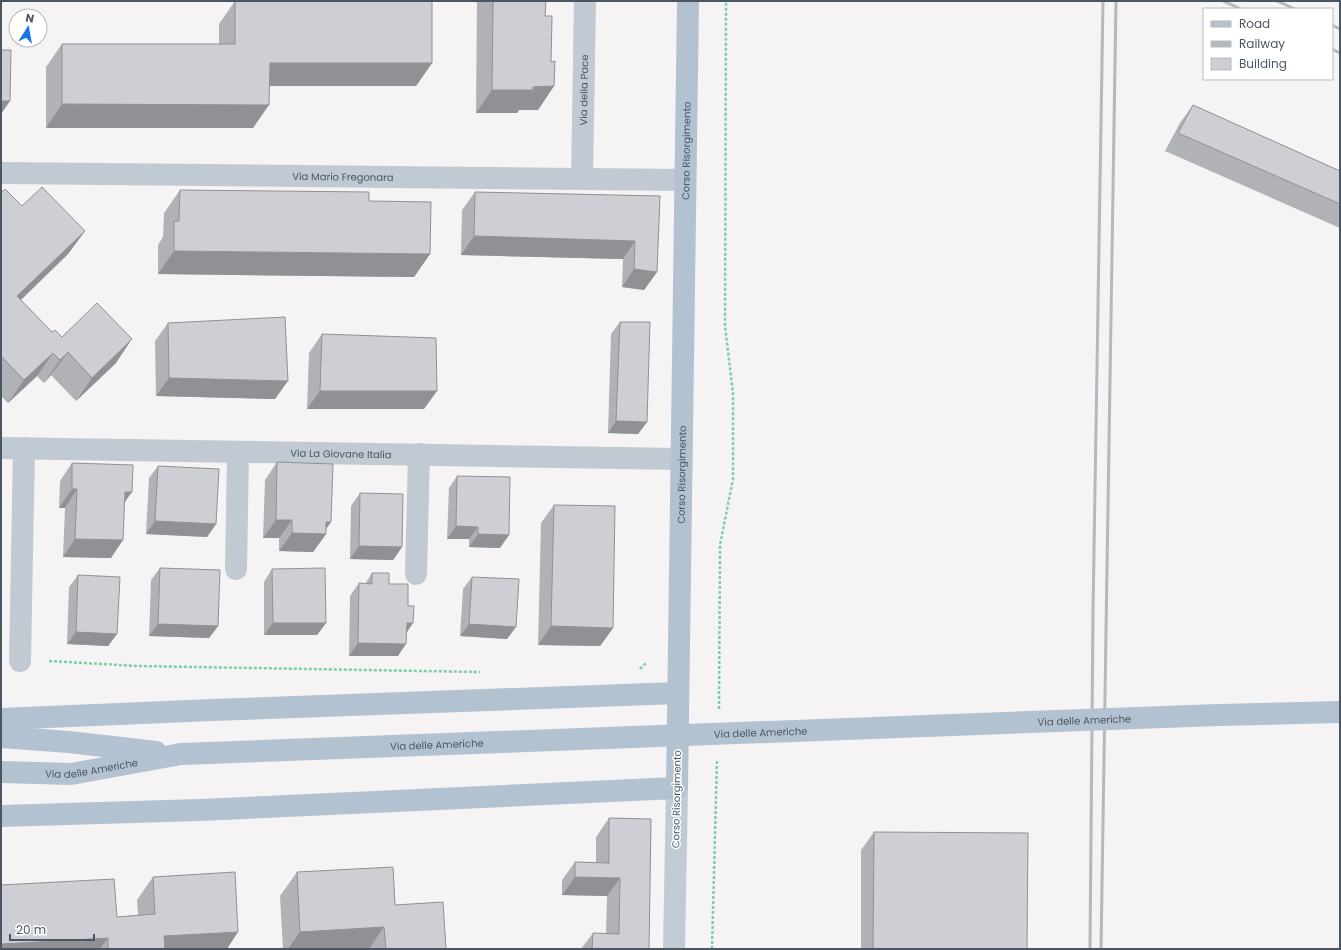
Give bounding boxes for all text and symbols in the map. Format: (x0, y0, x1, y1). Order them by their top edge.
north arrow (8, 8, 48, 48)
legend (1203, 8, 1333, 80)
text: N (24, 10, 35, 27)
text: Road (1239, 15, 1270, 32)
text: Railway (1239, 35, 1285, 52)
street label: Via della Pace (576, 54, 592, 126)
text: Building (1239, 55, 1287, 72)
street label: Corso Risorgimento (678, 101, 695, 200)
street label: Via Mario Fregonara (292, 169, 394, 185)
street label: Corso Risorgimento (674, 425, 690, 524)
street label: Via La Giovane Italia (290, 446, 392, 462)
street label: Via delle Americhe (1037, 711, 1131, 730)
street label: Via delle Americhe (714, 723, 808, 742)
street label: Via delle Americhe (390, 736, 484, 754)
street label: Corso Risorgimento (668, 750, 685, 848)
street label: Via delle Americhe (45, 755, 139, 782)
scale bar (10, 916, 94, 942)
text: 20 m (16, 921, 46, 938)

